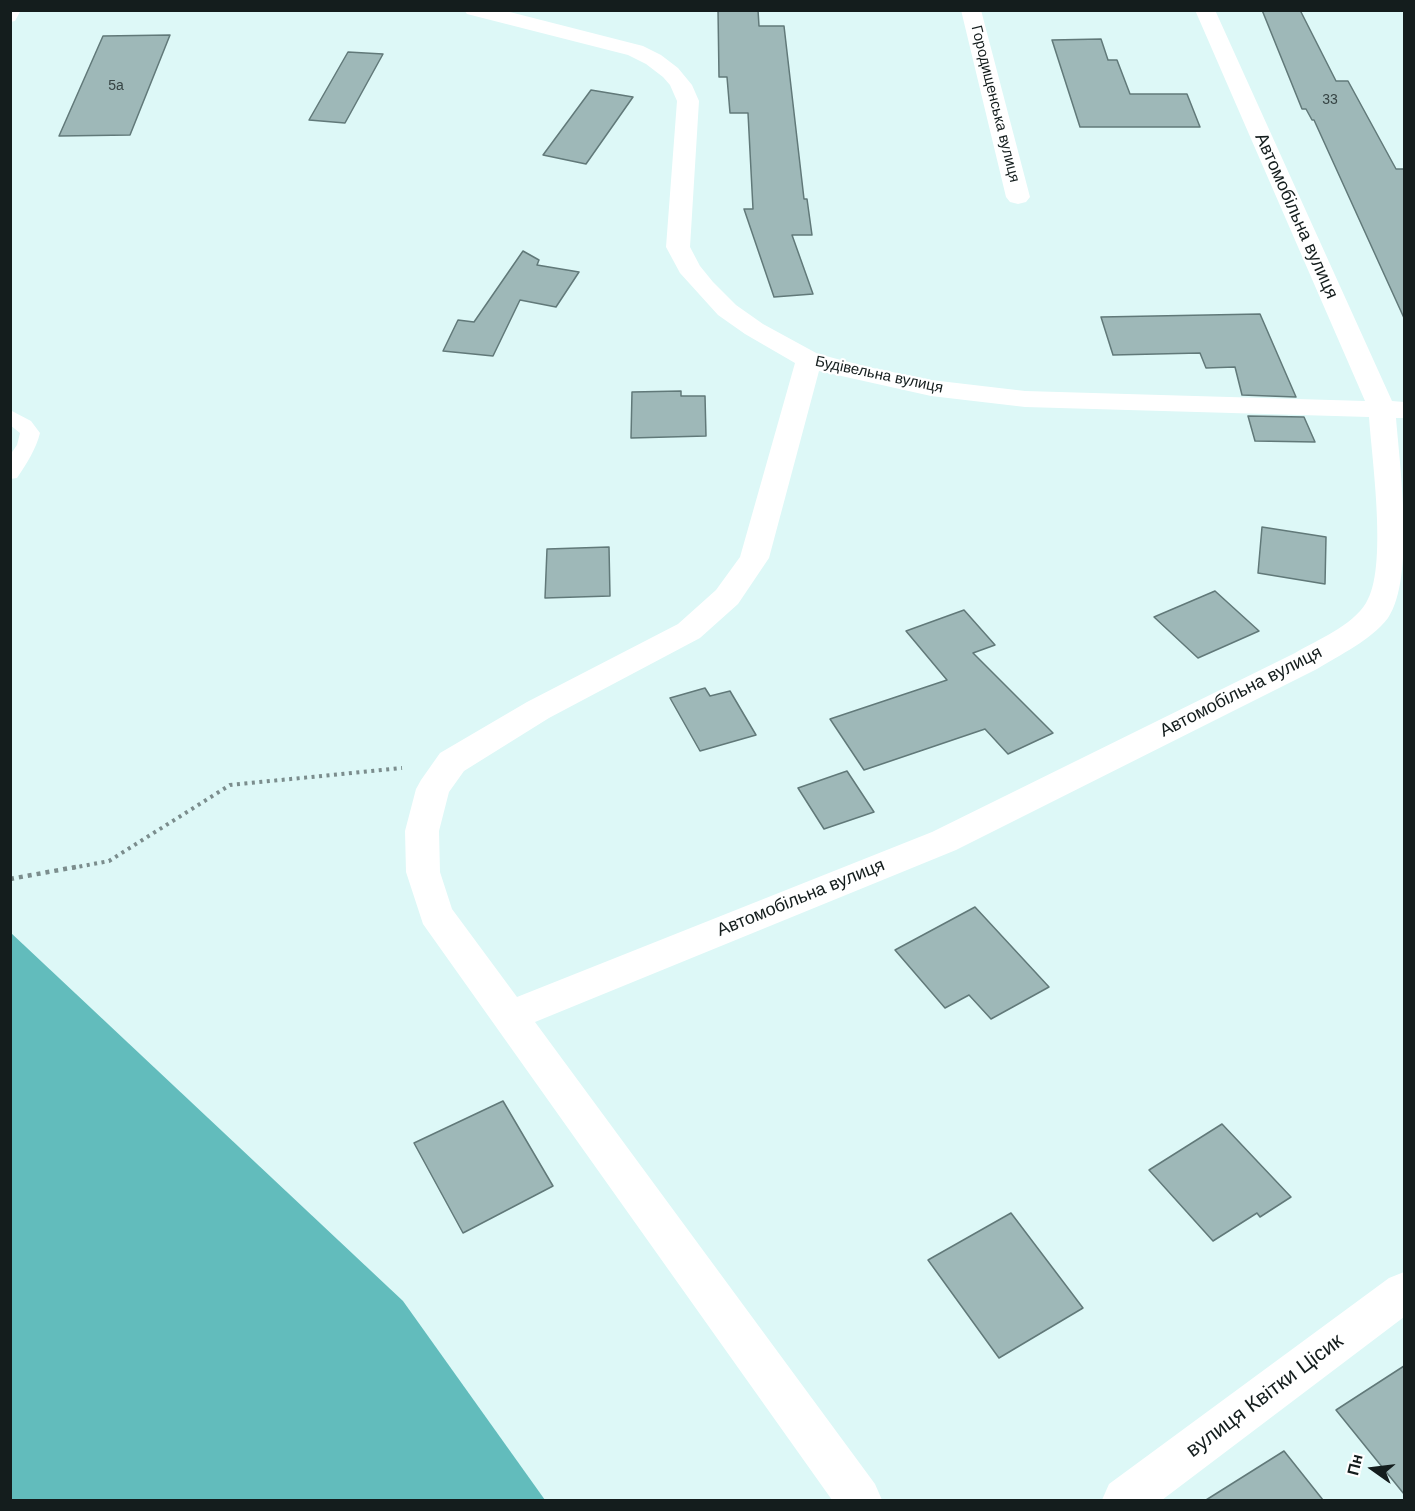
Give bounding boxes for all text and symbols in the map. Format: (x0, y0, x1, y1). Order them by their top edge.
street label: Городищенська вулиця (967, 24, 1023, 184)
house number: 5а (108, 78, 124, 94)
house number: 33 (1322, 92, 1338, 108)
street label: Автомобільна вулиця (1250, 130, 1342, 302)
street label: Будівельна вулиця (813, 353, 945, 397)
street label: Автомобільна вулиця (1156, 642, 1326, 742)
street label: Автомобільна вулиця (714, 854, 888, 942)
street label: вулиця Квітки Цісик (1182, 1329, 1348, 1463)
north arrow (1343, 1439, 1403, 1499)
text: Пн (1344, 1452, 1366, 1477)

